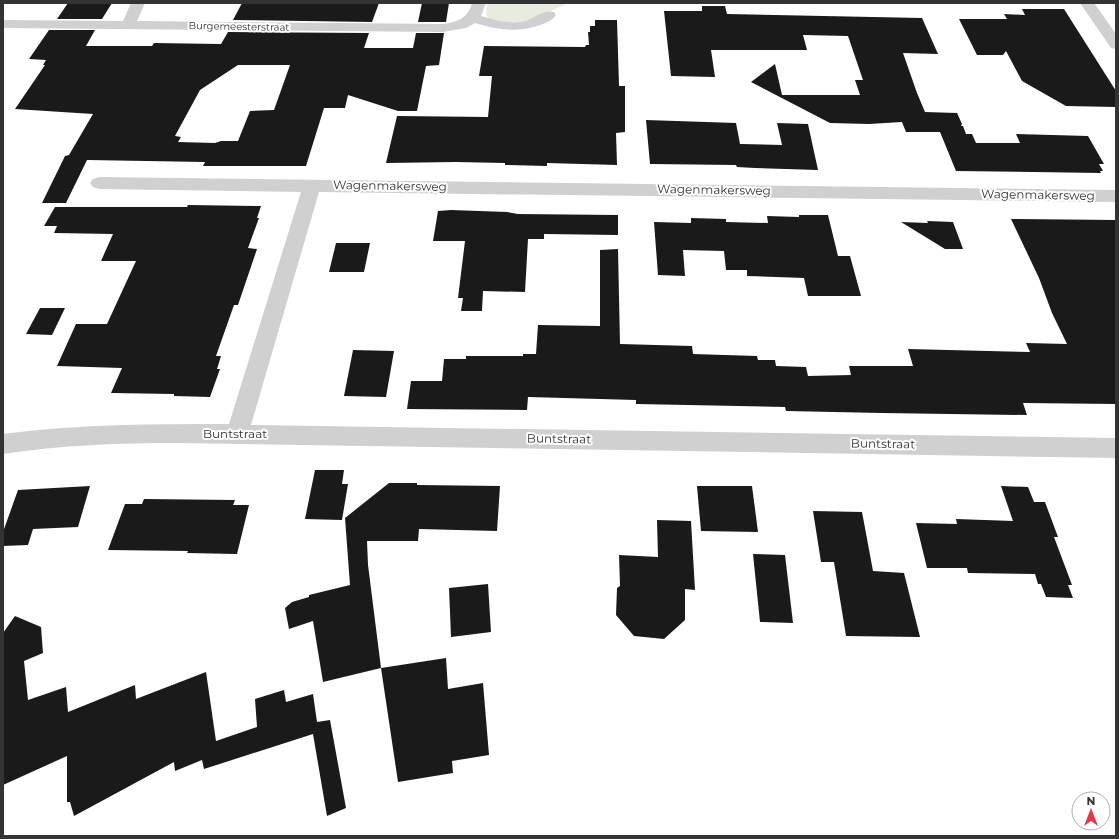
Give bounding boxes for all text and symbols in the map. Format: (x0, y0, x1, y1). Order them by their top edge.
street label: Burgemeesterstraat (188, 19, 290, 34)
street label: Wagenmakersweg (333, 177, 447, 194)
street label: Wagenmakersweg (657, 181, 771, 198)
street label: Wagenmakersweg (981, 186, 1095, 203)
street label: Buntstraat (203, 426, 267, 441)
street label: Buntstraat (527, 430, 591, 447)
street label: Buntstraat (851, 435, 915, 452)
north arrow (1071, 791, 1111, 831)
text: N (1087, 794, 1095, 808)

